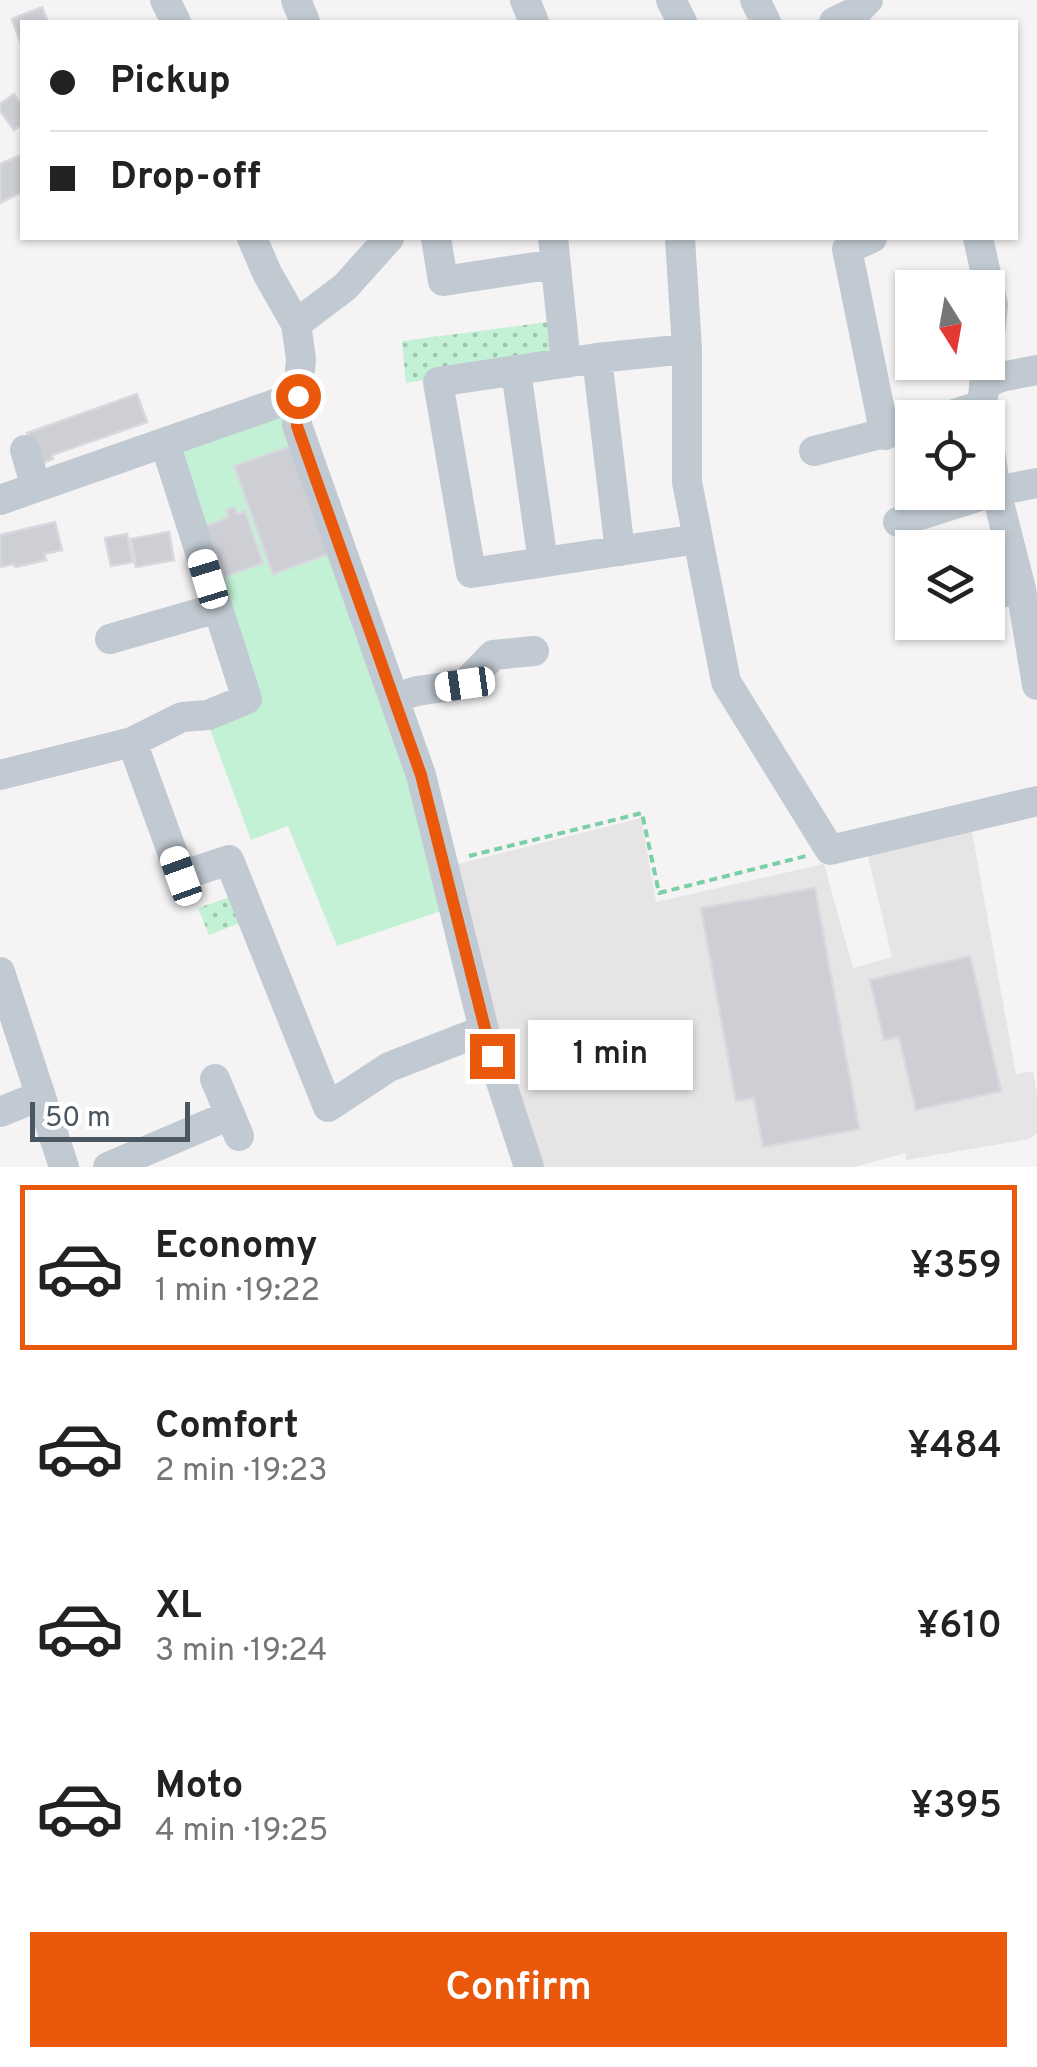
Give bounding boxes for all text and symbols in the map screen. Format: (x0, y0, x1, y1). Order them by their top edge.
text: Pickup (110, 58, 231, 107)
text: Drop-off (110, 154, 261, 203)
north arrow (895, 270, 1005, 380)
map controls (895, 270, 1005, 640)
route start (276, 374, 321, 419)
button: locate (895, 400, 1005, 510)
button: layers (895, 530, 1005, 640)
car (185, 546, 231, 612)
car (433, 665, 497, 703)
car (157, 843, 205, 909)
callout: 1 min (527, 1021, 692, 1091)
route end (470, 1034, 515, 1079)
text: 1 min (573, 1035, 648, 1075)
scale bar (30, 1097, 190, 1142)
text: 50 m (45, 1101, 111, 1137)
icon: car (35, 1223, 125, 1313)
text: Economy (155, 1223, 317, 1272)
text: ¥359 (910, 1243, 1002, 1292)
text: 1 min · 19:22 (155, 1272, 320, 1312)
icon: car (35, 1403, 125, 1493)
text: Comfort (155, 1403, 299, 1452)
text: ¥484 (907, 1423, 1002, 1472)
text: 2 min · 19:23 (155, 1452, 327, 1492)
icon: car (35, 1583, 125, 1673)
text: XL (155, 1583, 202, 1632)
text: ¥610 (917, 1603, 1002, 1652)
text: 3 min · 19:24 (155, 1632, 327, 1672)
icon: car (35, 1763, 125, 1853)
text: Moto (155, 1763, 243, 1812)
text: ¥395 (910, 1783, 1002, 1832)
text: 4 min · 19:25 (155, 1812, 328, 1852)
button: Confirm (30, 1932, 1007, 2047)

